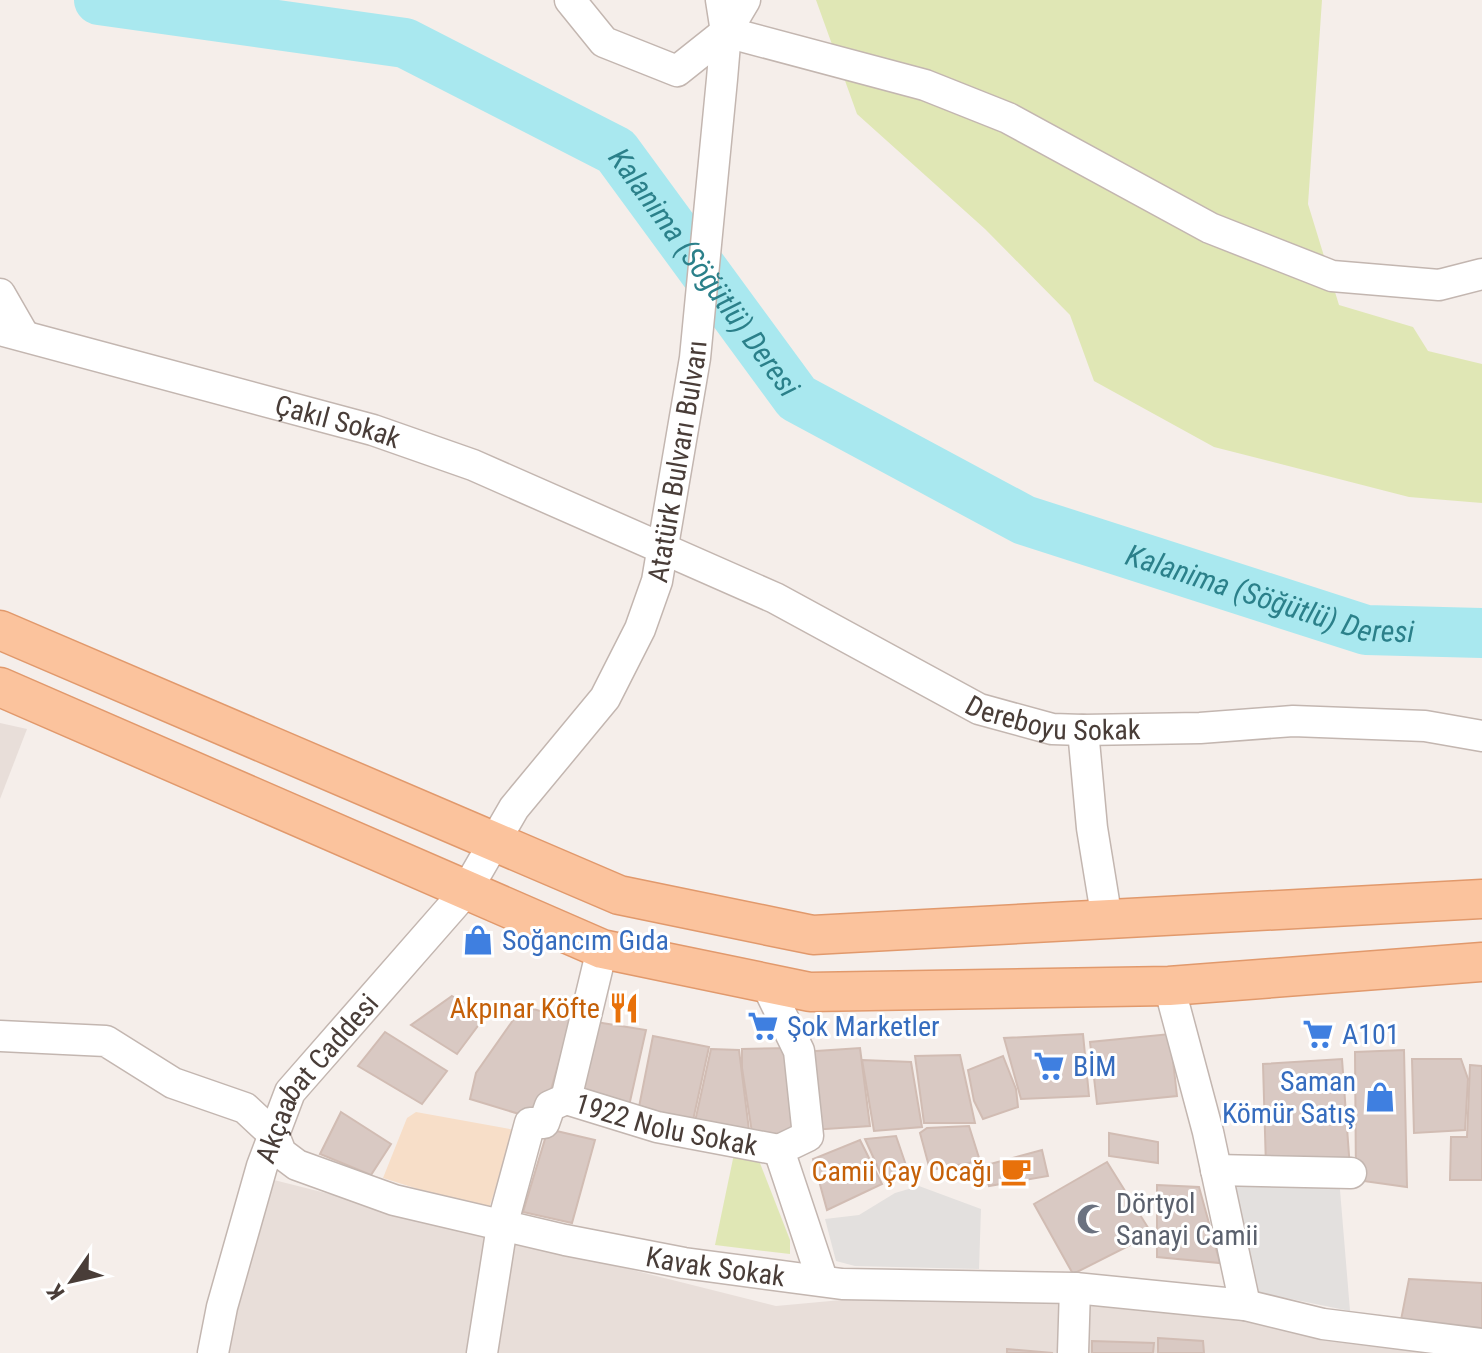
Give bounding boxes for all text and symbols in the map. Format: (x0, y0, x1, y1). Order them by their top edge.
water label: Kalanima (Söğütlü) Deresi (602, 141, 807, 403)
street label: Atatürk Bulvarı Bulvarı (641, 339, 713, 585)
street label: Çakıl Sokak (272, 388, 405, 455)
water label: Kalanima (Söğütlü) Deresi (1122, 537, 1415, 649)
street label: Dereboyu Sokak (960, 688, 1141, 747)
shop icon: Soğancım Gıda (461, 923, 495, 957)
place label: Soğancım Gıda (502, 924, 669, 957)
street label: Akçaabat Caddesi (248, 987, 385, 1167)
restaurant icon: Akpınar Köfte (607, 991, 641, 1025)
place label: Akpınar Köfte (450, 992, 600, 1025)
supermarket icon: Şok Marketler (746, 1009, 780, 1043)
place label: Şok Marketler (787, 1010, 940, 1043)
supermarket icon: A101 (1301, 1017, 1335, 1051)
place label: A101 (1342, 1018, 1400, 1051)
supermarket icon: BİM (1032, 1049, 1066, 1083)
place label: BİM (1073, 1050, 1116, 1083)
place label: Saman Kömür Satış (1222, 1065, 1356, 1130)
shop icon: Saman Kömür Satış (1363, 1080, 1397, 1114)
street label: 1922 Nolu Sokak (571, 1086, 761, 1162)
cafe icon: Camii Çay Ocağı (999, 1154, 1033, 1188)
place label: Camii Çay Ocağı (812, 1155, 992, 1188)
place label: Dörtyol Sanayi Camii (1116, 1187, 1258, 1252)
mosque icon: Dörtyol Sanayi Camii (1075, 1202, 1109, 1236)
street label: Kavak Sokak (643, 1240, 787, 1293)
north arrow (32, 1241, 112, 1321)
text: K (42, 1279, 70, 1304)

